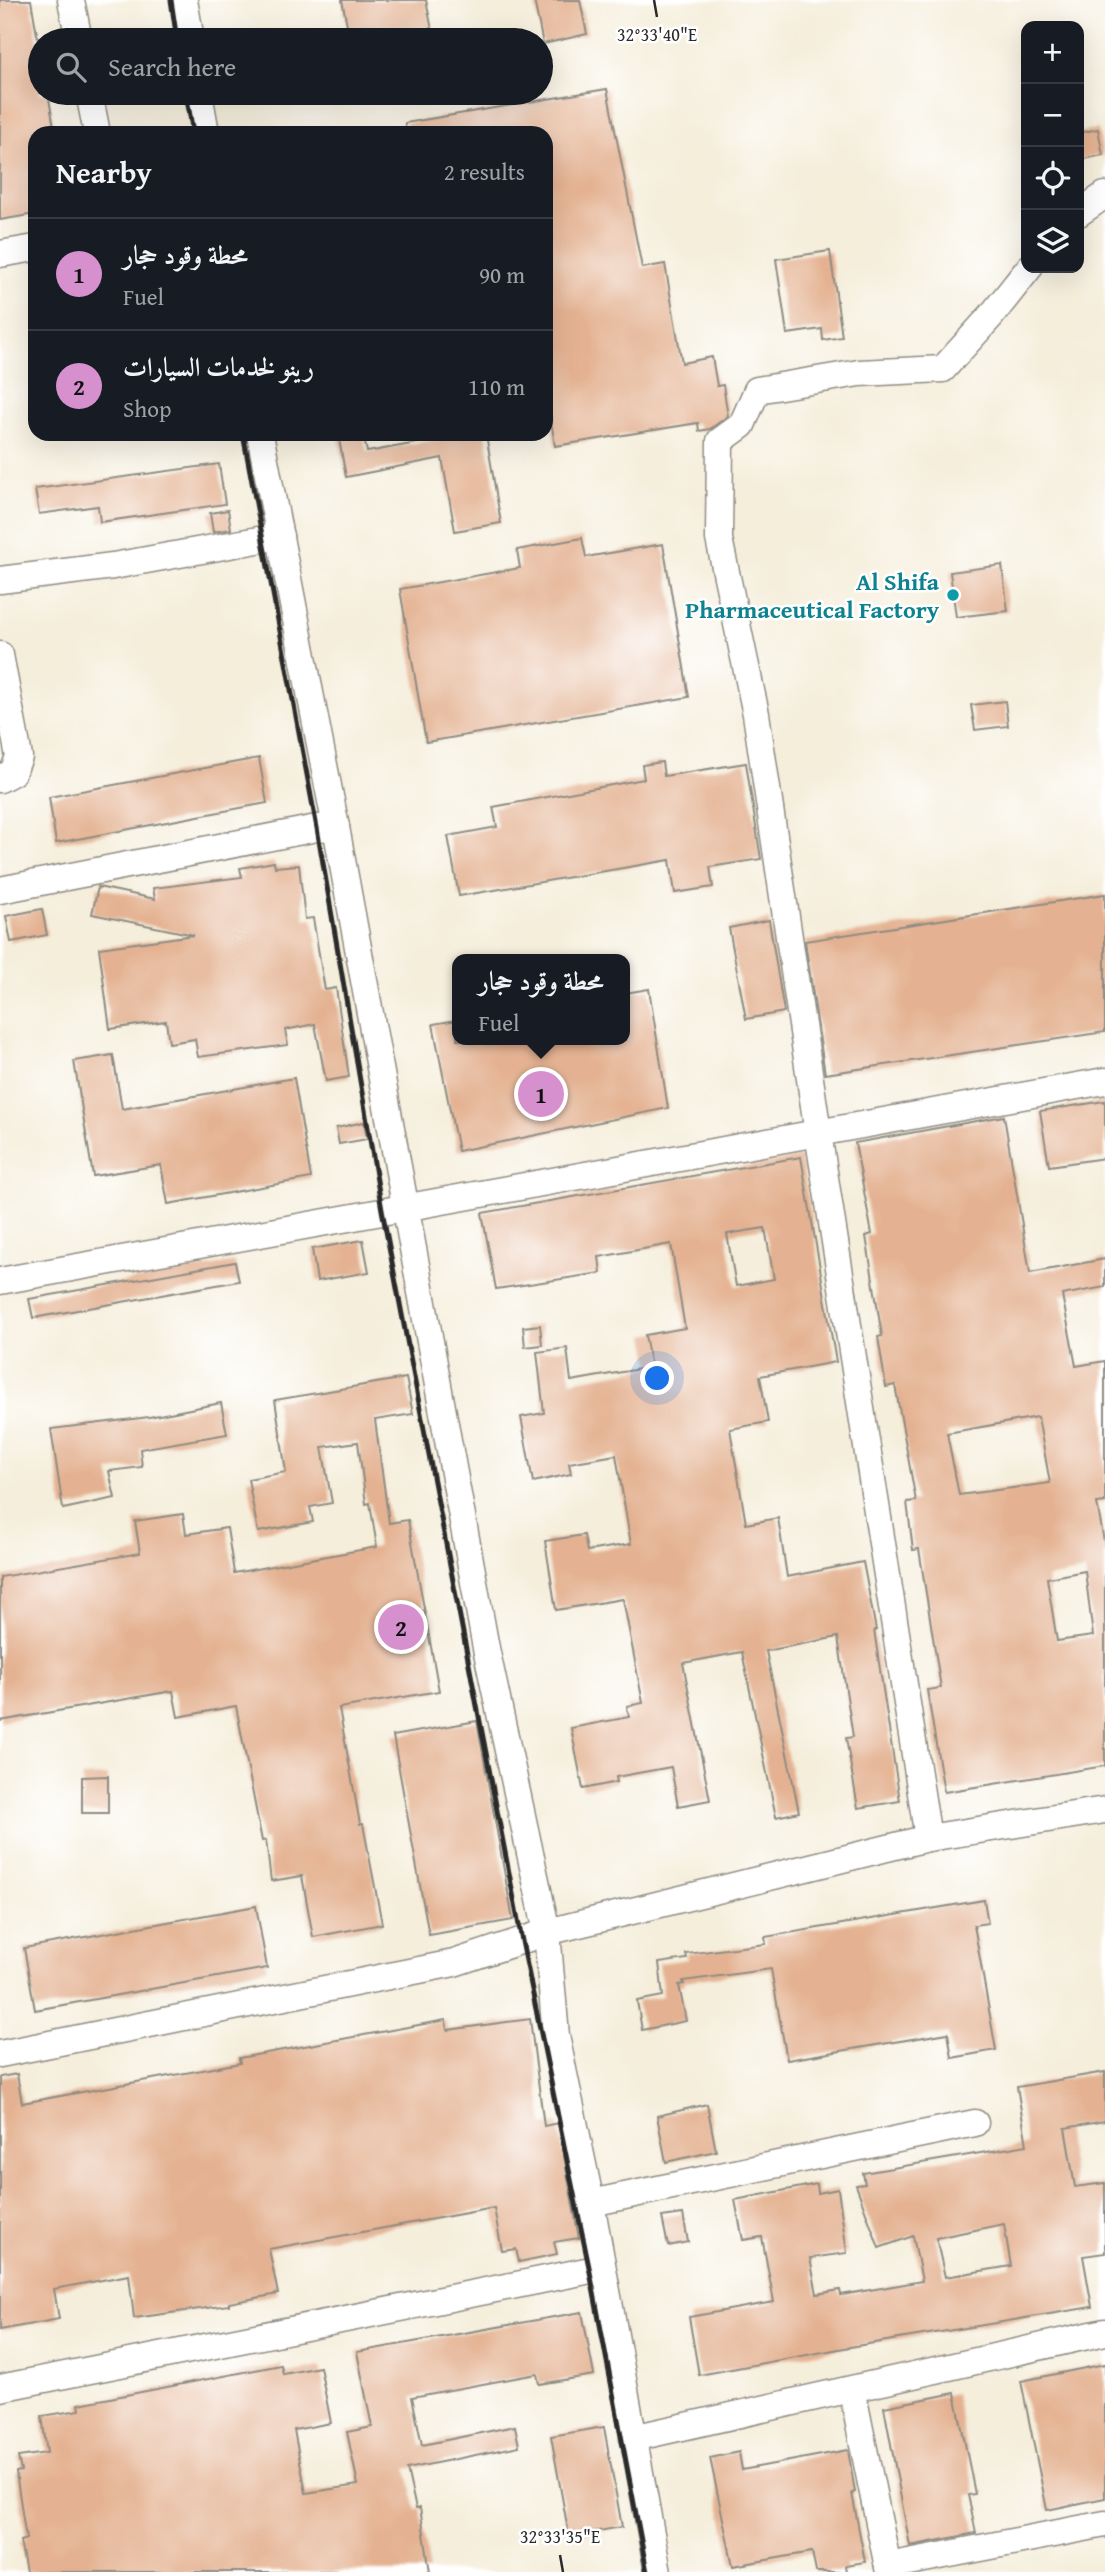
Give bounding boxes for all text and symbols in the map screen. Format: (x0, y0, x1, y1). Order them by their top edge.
text: 32°33'40"E (617, 21, 697, 48)
map controls (1021, 21, 1084, 273)
button: + (1021, 21, 1084, 84)
search box (28, 28, 553, 105)
text: Search here (108, 47, 236, 86)
icon: search (52, 48, 90, 86)
button: − (1021, 84, 1084, 147)
button: locate (1021, 147, 1084, 210)
text: Nearby (56, 150, 152, 194)
text: 2 results (444, 155, 525, 188)
button: layers (1021, 210, 1084, 273)
text: محطة وقود حجار (123, 235, 248, 274)
text: 1 (73, 258, 85, 291)
text: 90 m (479, 258, 525, 291)
text: Fuel (123, 280, 164, 313)
text: رينو لخدمات السيارات (123, 347, 314, 386)
text: 2 (73, 370, 85, 403)
text: 110 m (468, 370, 525, 403)
text: Shop (123, 392, 171, 425)
place label: Al Shifa Pharmaceutical Factory (685, 564, 940, 627)
marker: Al Shifa Pharmaceutical Factory (945, 587, 961, 603)
popup (452, 954, 630, 1045)
text: محطة وقود حجار (479, 961, 603, 1000)
text: Fuel (479, 1006, 520, 1039)
pin: 1 (518, 1068, 564, 1120)
your location (640, 1361, 674, 1395)
pin: 2 (378, 1601, 424, 1653)
text: 32°33'35"E (520, 2523, 600, 2550)

